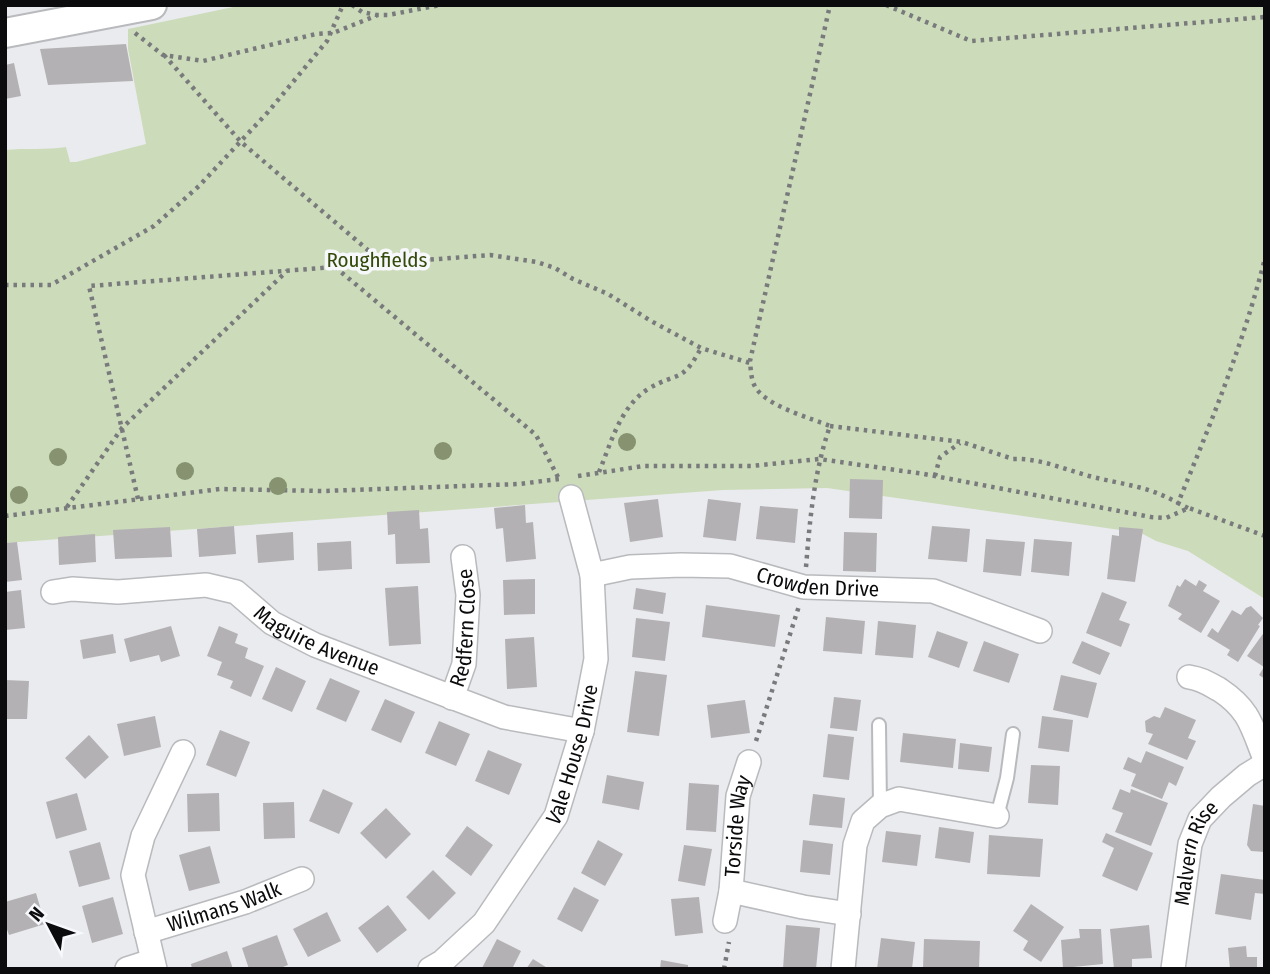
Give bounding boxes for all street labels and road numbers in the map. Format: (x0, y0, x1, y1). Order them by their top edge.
street label: Crowden Drive (753, 561, 880, 602)
street label: Redfern Close (444, 567, 481, 691)
street label: Maguire Avenue (248, 600, 383, 681)
street label: Vale House Drive (541, 682, 604, 830)
street label: Torside Way (719, 771, 757, 878)
street label: Malvern Rise (1169, 795, 1224, 907)
street label: Wilmans Walk (164, 876, 285, 938)

